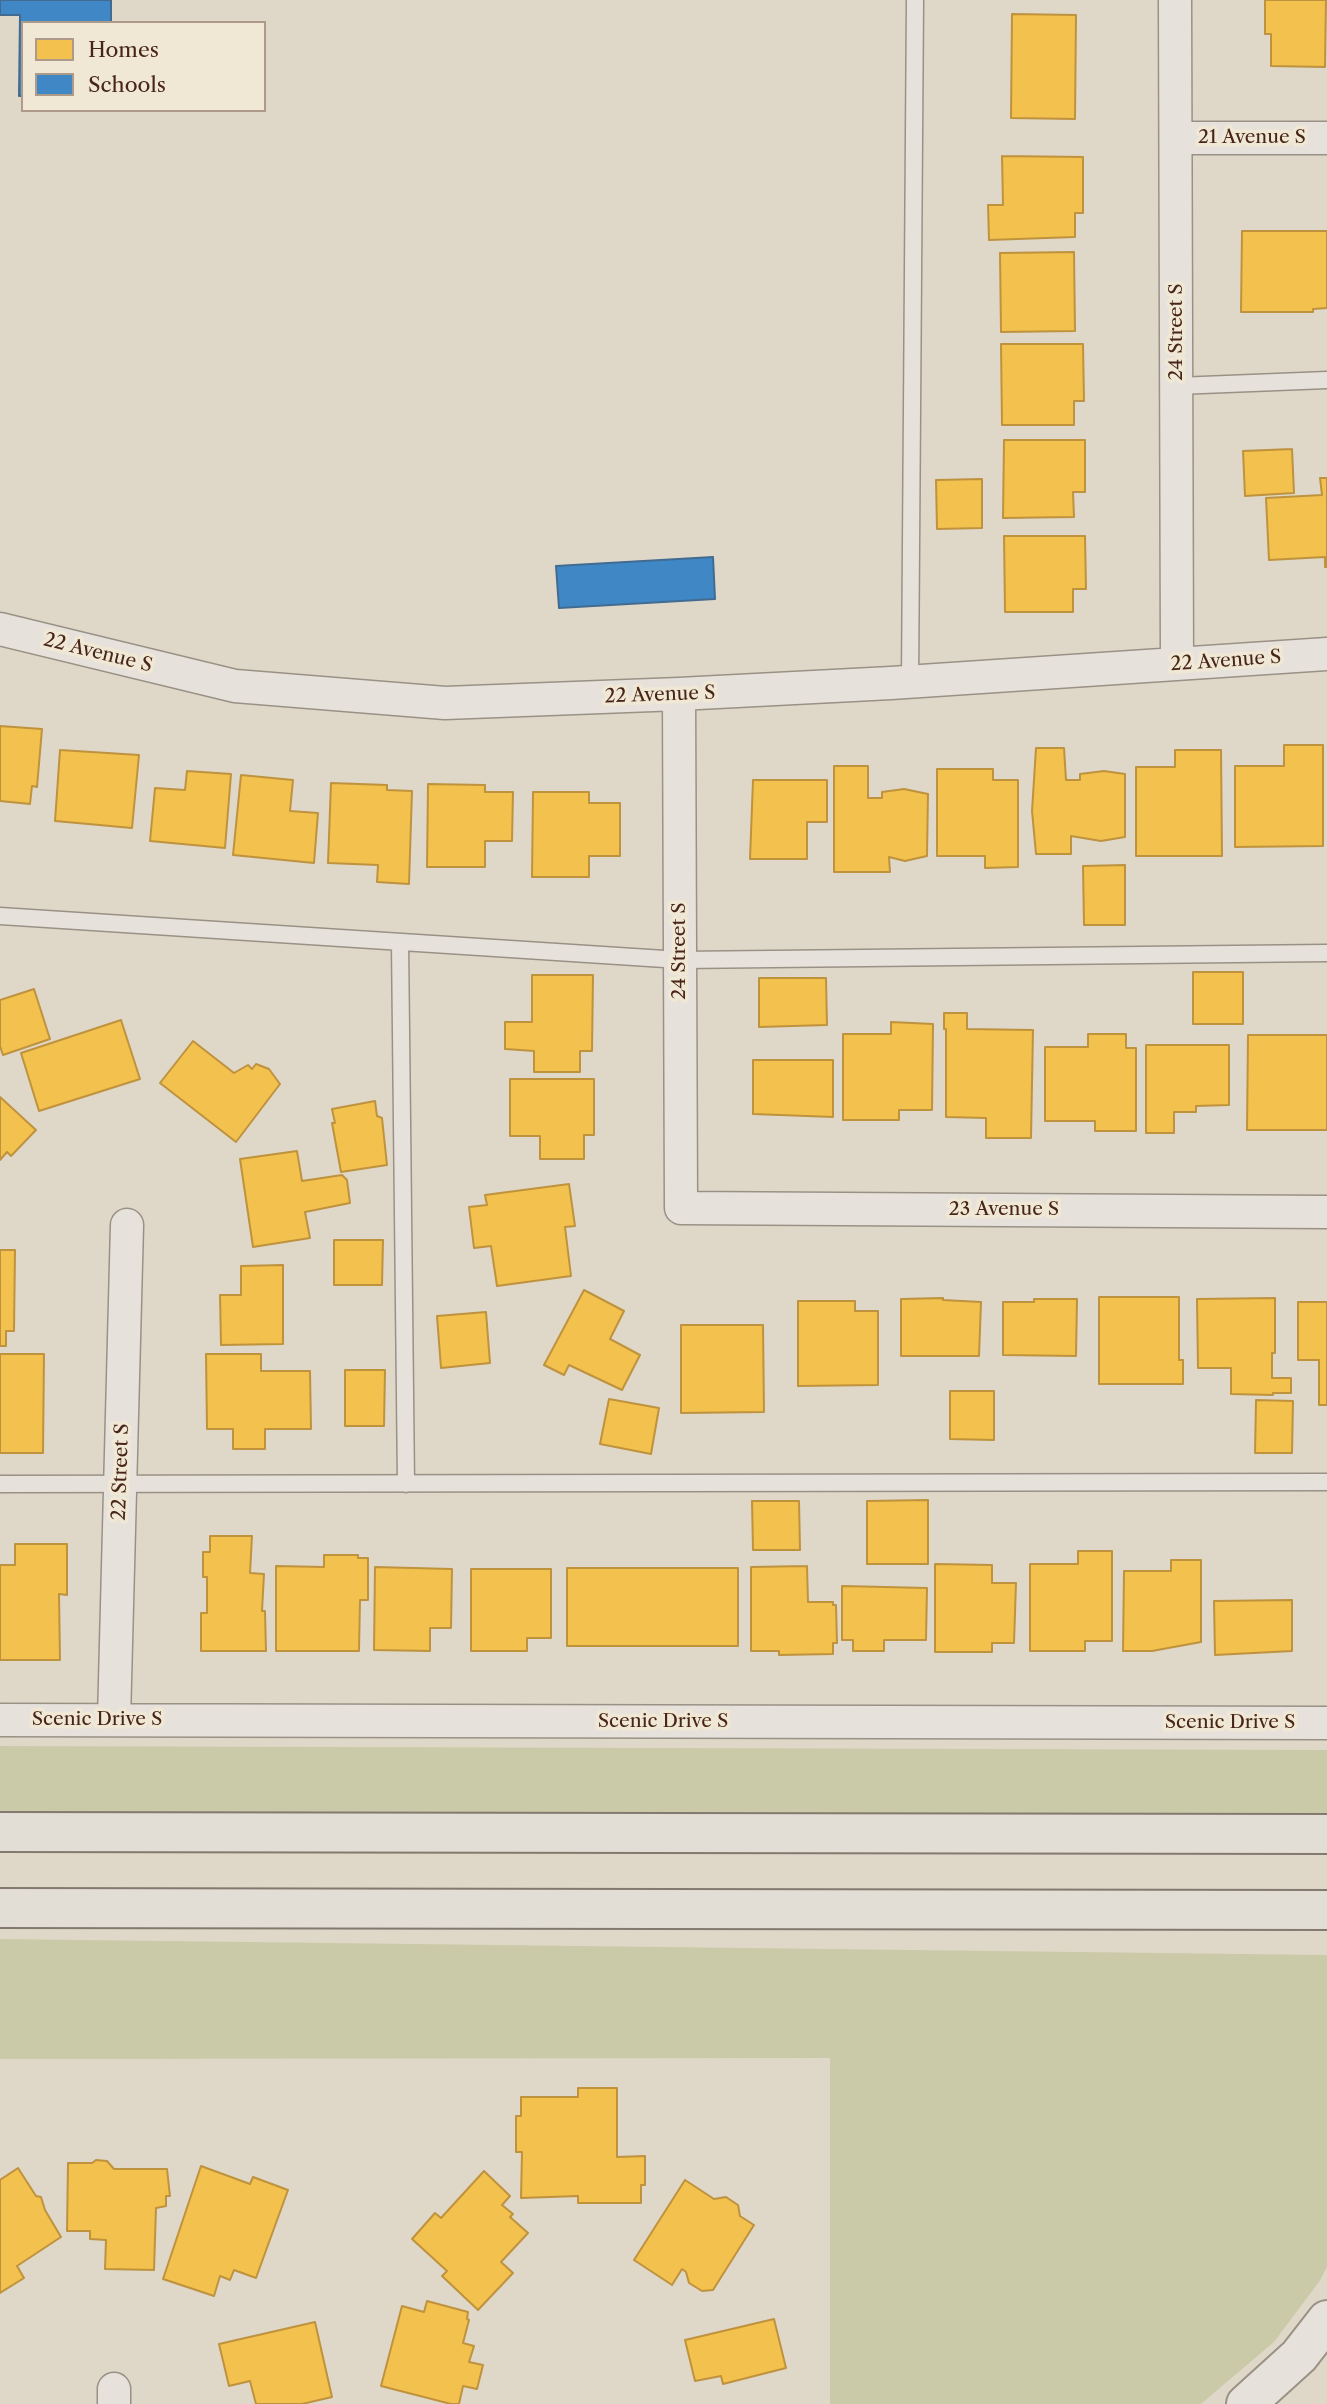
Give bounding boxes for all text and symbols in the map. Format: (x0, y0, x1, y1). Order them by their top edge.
legend (21, 21, 266, 112)
text: Homes (88, 37, 159, 62)
text: Schools (88, 72, 166, 97)
street label: 21 Avenue S (1198, 127, 1306, 149)
street label: 24 Street S (1166, 283, 1188, 381)
street label: 22 Avenue S (41, 629, 155, 677)
street label: 22 Avenue S (1170, 646, 1282, 676)
street label: 22 Avenue S (604, 682, 716, 708)
street label: 24 Street S (669, 902, 691, 1000)
street label: 23 Avenue S (949, 1199, 1059, 1221)
street label: 22 Street S (108, 1423, 134, 1521)
street label: Scenic Drive S (32, 1709, 162, 1731)
street label: Scenic Drive S (598, 1711, 728, 1733)
street label: Scenic Drive S (1165, 1712, 1295, 1734)

